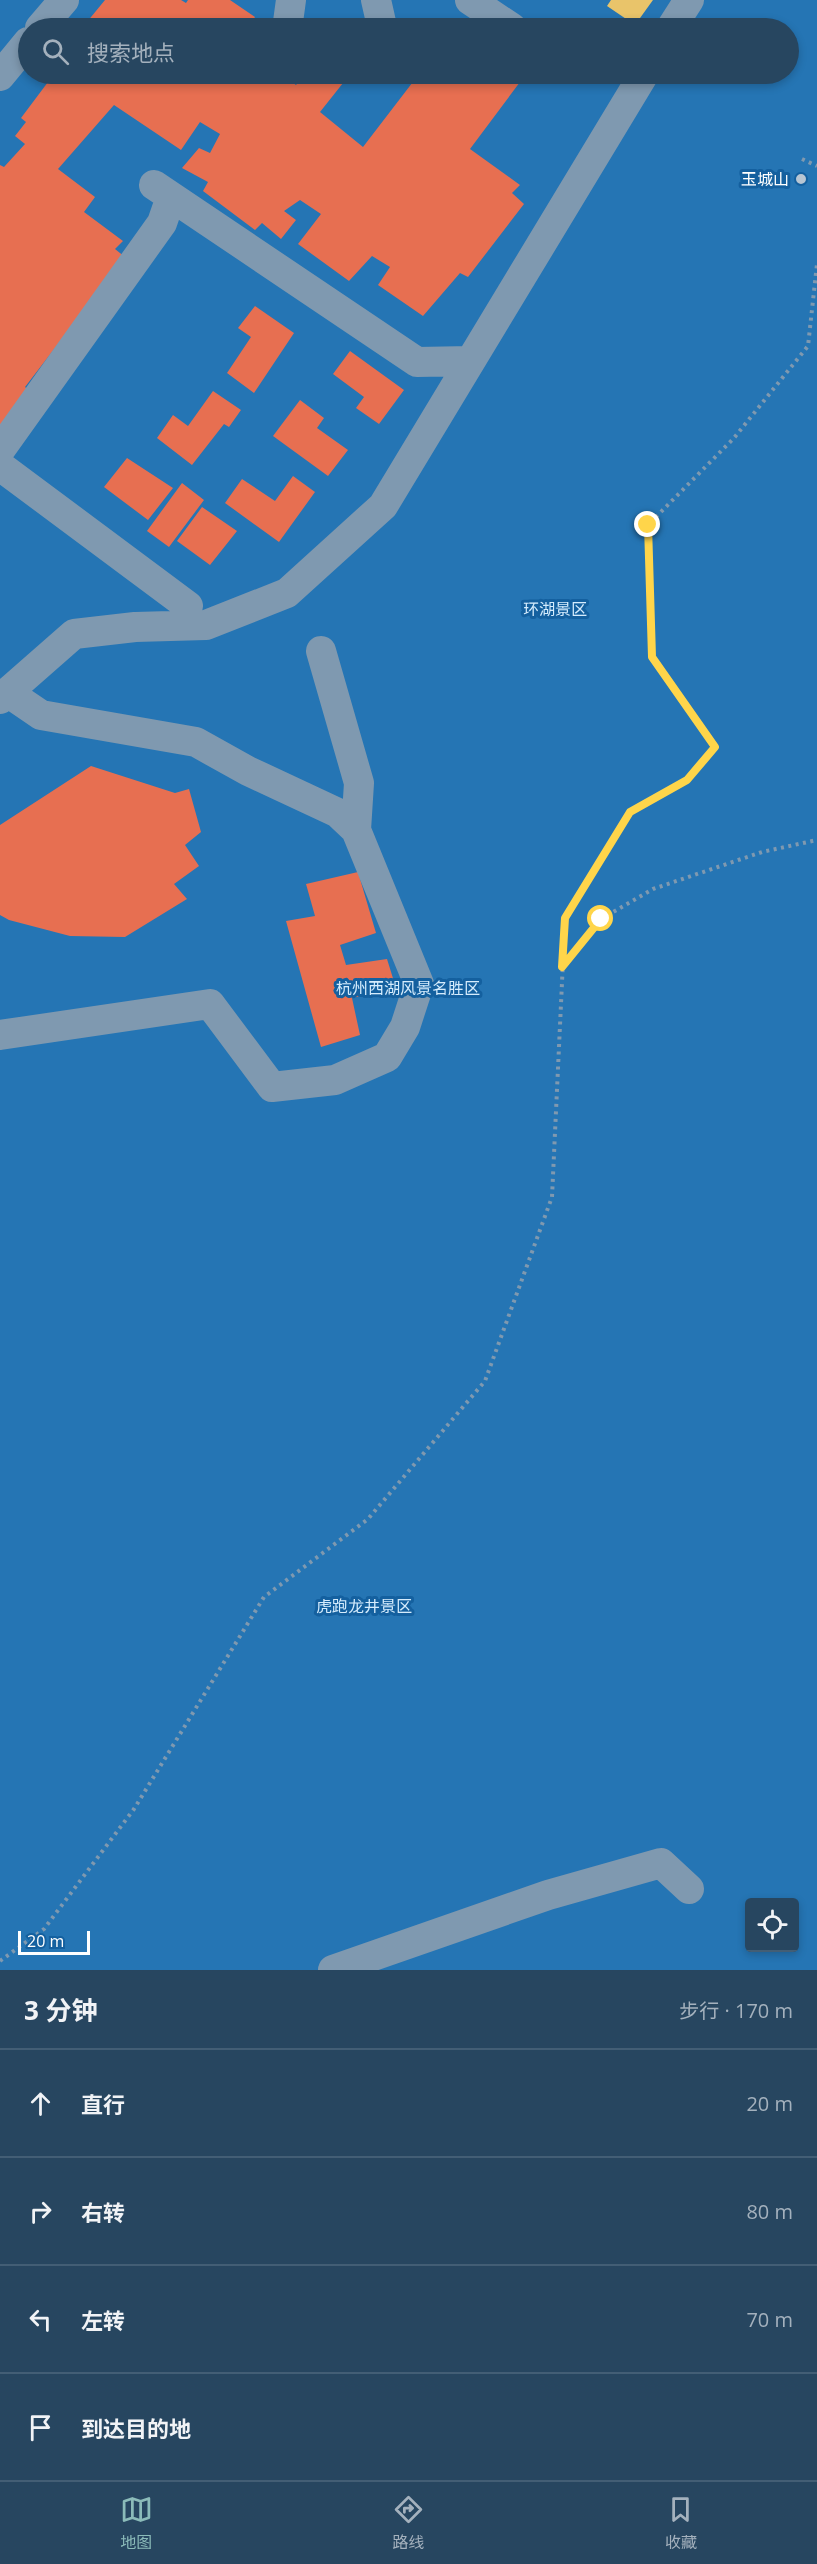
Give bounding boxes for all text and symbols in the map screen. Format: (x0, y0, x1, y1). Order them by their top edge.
search box (18, 18, 799, 84)
icon: search (39, 35, 72, 68)
text: 搜索地点 (87, 37, 175, 67)
place label: 玉城山 (741, 168, 789, 190)
marker: 玉城山 (794, 172, 808, 186)
route end (634, 511, 660, 537)
park label: 环湖景区 (523, 598, 587, 620)
route start (587, 905, 613, 931)
park label: 杭州西湖风景名胜区 (336, 977, 480, 999)
park label: 虎跑龙井景区 (316, 1595, 412, 1617)
map controls (745, 1898, 799, 1952)
button: locate (745, 1898, 799, 1952)
scale bar (18, 1928, 90, 1956)
text: 20 m (27, 1930, 64, 1952)
text: 3 分钟 (24, 1992, 98, 2028)
text: 步行 · 170 m (679, 1997, 793, 2024)
icon: ahead (24, 2087, 57, 2120)
text: 直行 (81, 2089, 125, 2119)
text: 20 m (746, 2090, 793, 2117)
icon: right (24, 2195, 57, 2228)
text: 右转 (81, 2197, 125, 2227)
text: 80 m (746, 2198, 793, 2225)
icon: left (24, 2303, 57, 2336)
text: 左转 (81, 2305, 125, 2335)
text: 70 m (746, 2306, 793, 2333)
icon: arrive (24, 2411, 57, 2444)
text: 到达目的地 (81, 2413, 191, 2443)
tab: 地图 (120, 2493, 153, 2553)
tab: 路线 (392, 2493, 425, 2553)
tab: 收藏 (664, 2493, 697, 2553)

